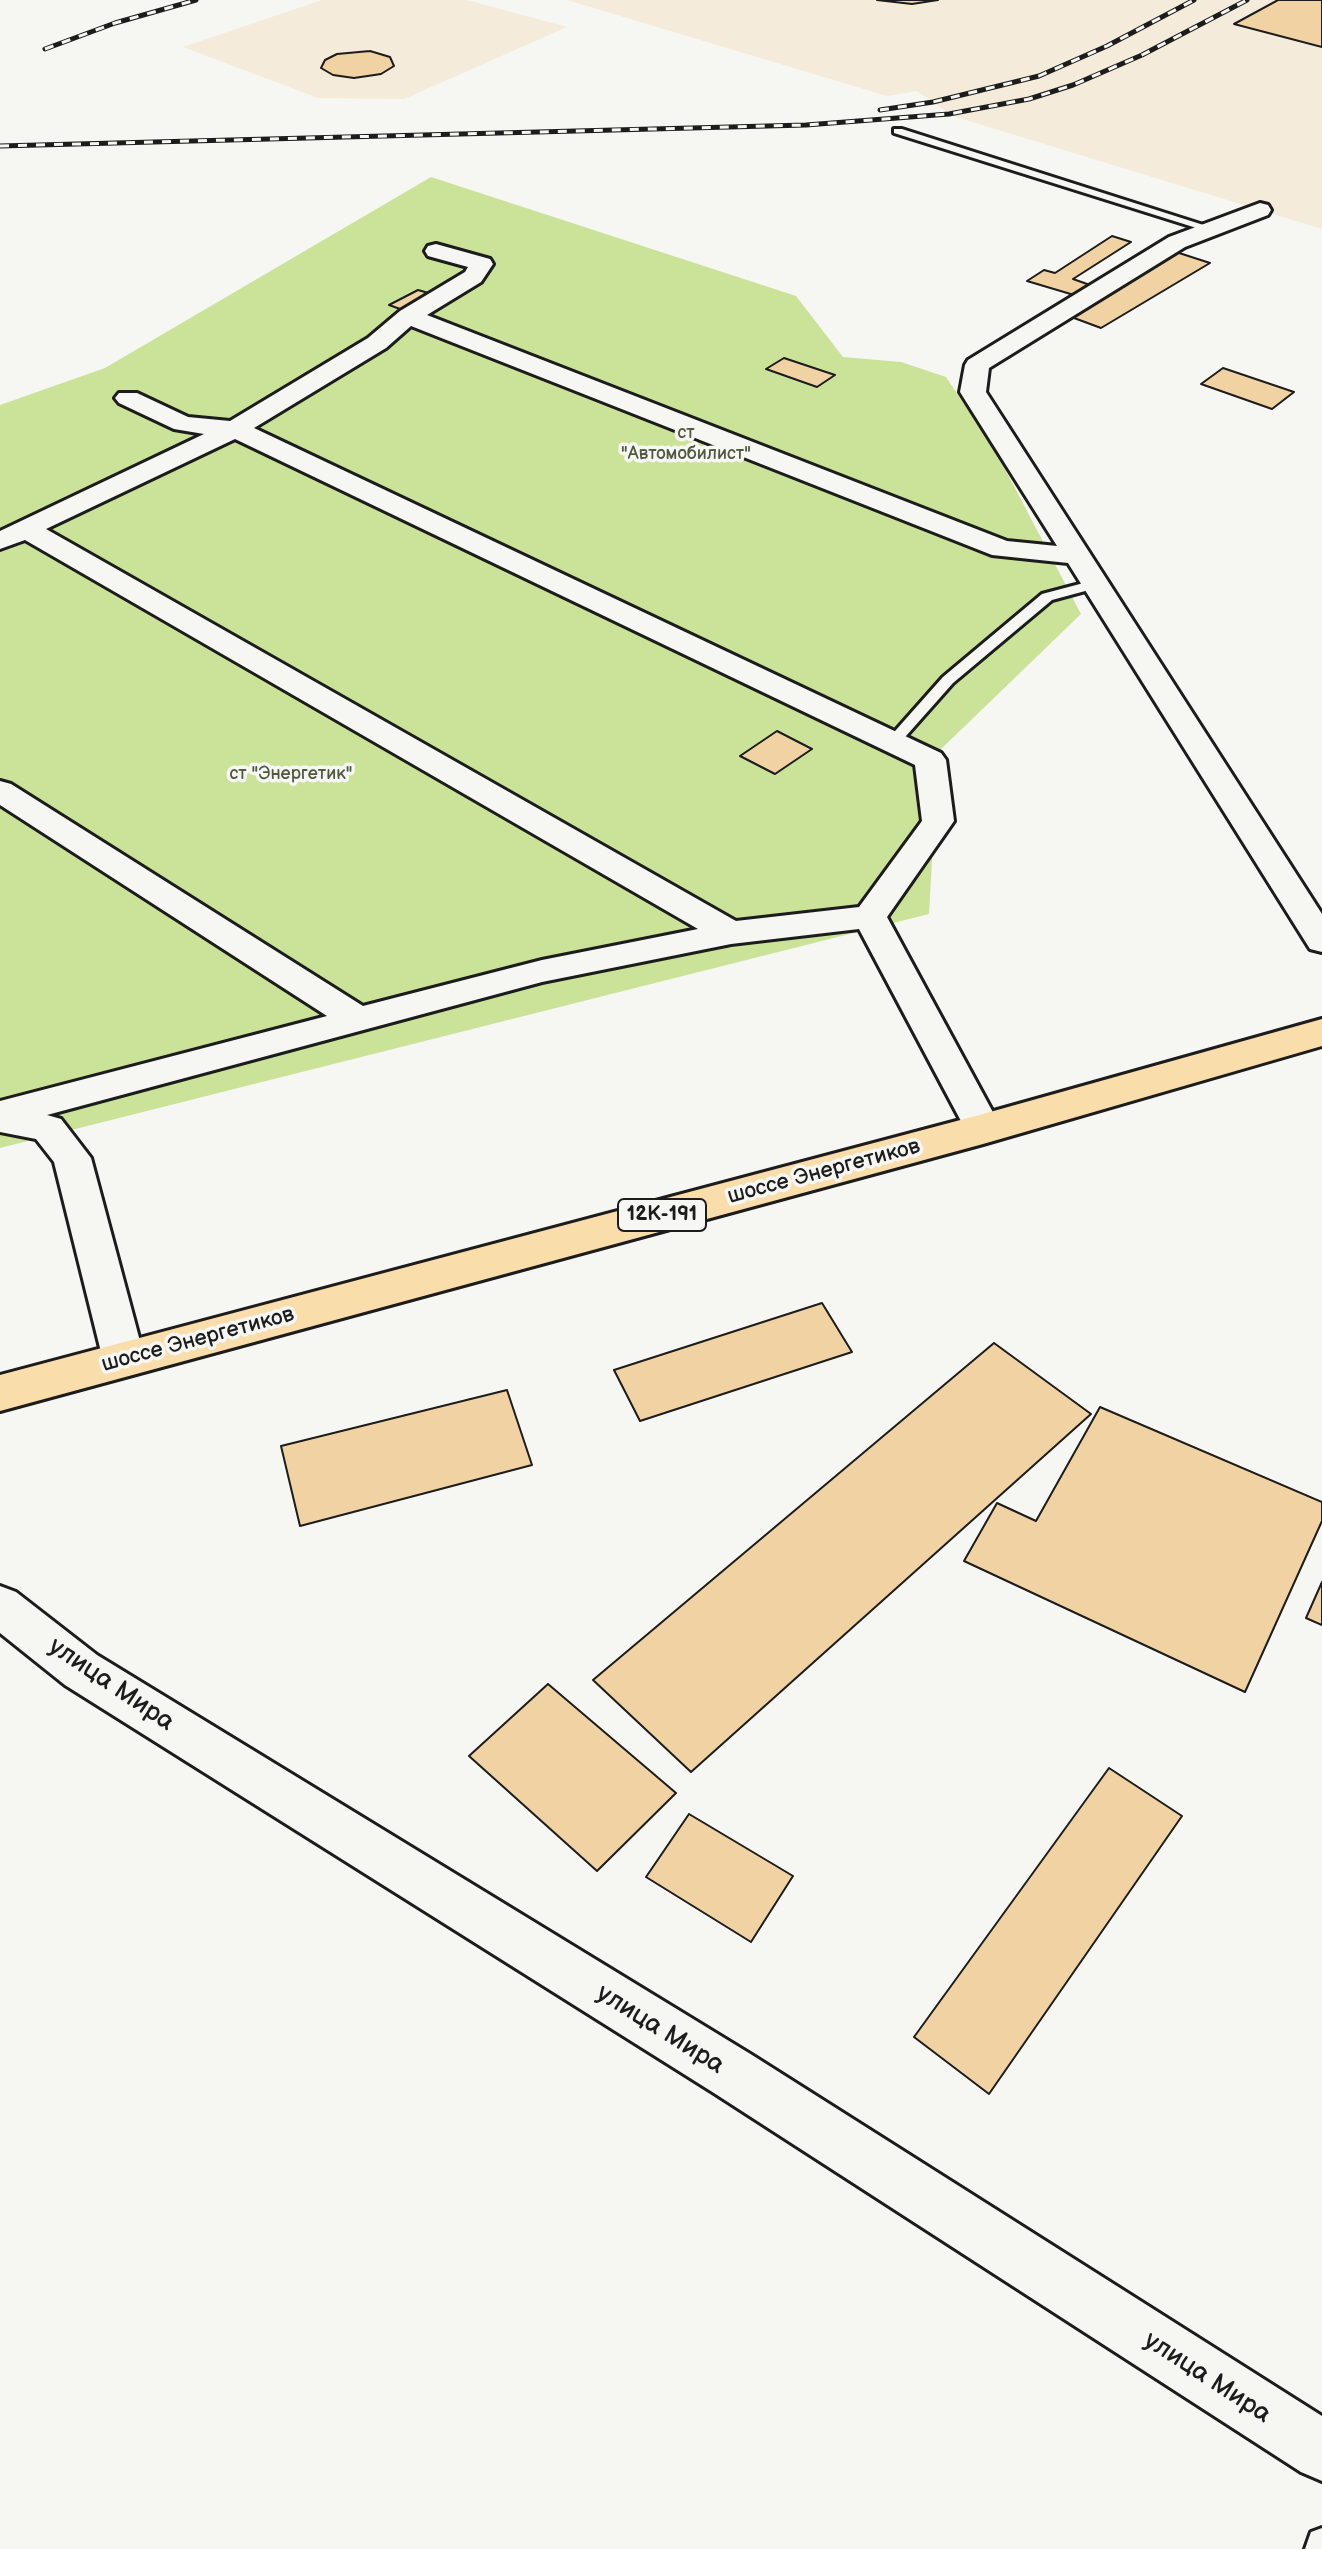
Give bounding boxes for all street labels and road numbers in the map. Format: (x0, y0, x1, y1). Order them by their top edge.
street label: шоссе Энергетиков (725, 1134, 923, 1210)
road number: 12К-191 (618, 1199, 706, 1231)
street label: шоссе Энергетиков (99, 1302, 297, 1378)
street label: улица Мира (42, 1631, 180, 1739)
street label: улица Мира (590, 1978, 730, 2082)
street label: улица Мира (1138, 2325, 1276, 2431)

